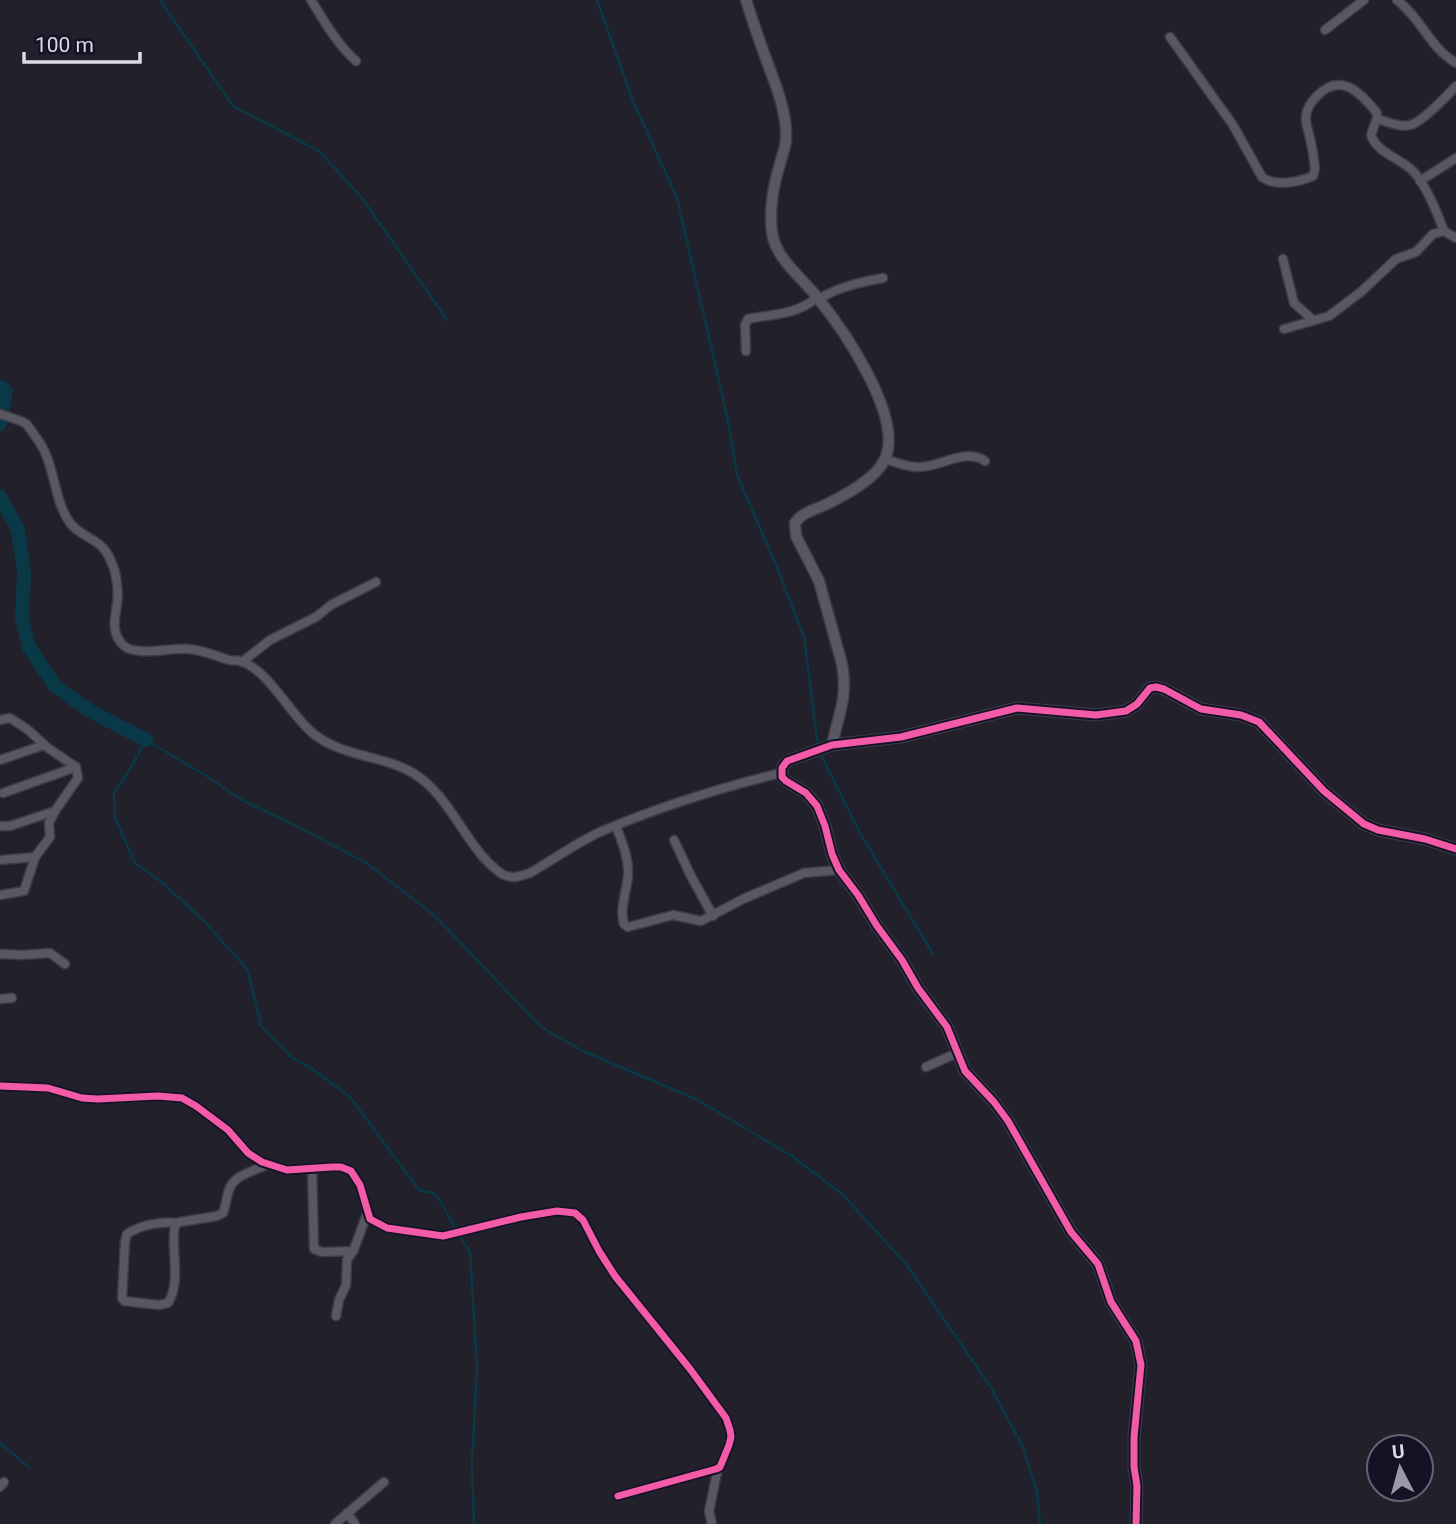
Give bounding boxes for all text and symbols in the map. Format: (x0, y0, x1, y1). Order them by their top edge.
scale bar (24, 21, 140, 65)
text: 100 m (35, 33, 94, 57)
north arrow (1365, 1433, 1435, 1503)
text: U (1391, 1439, 1406, 1464)

